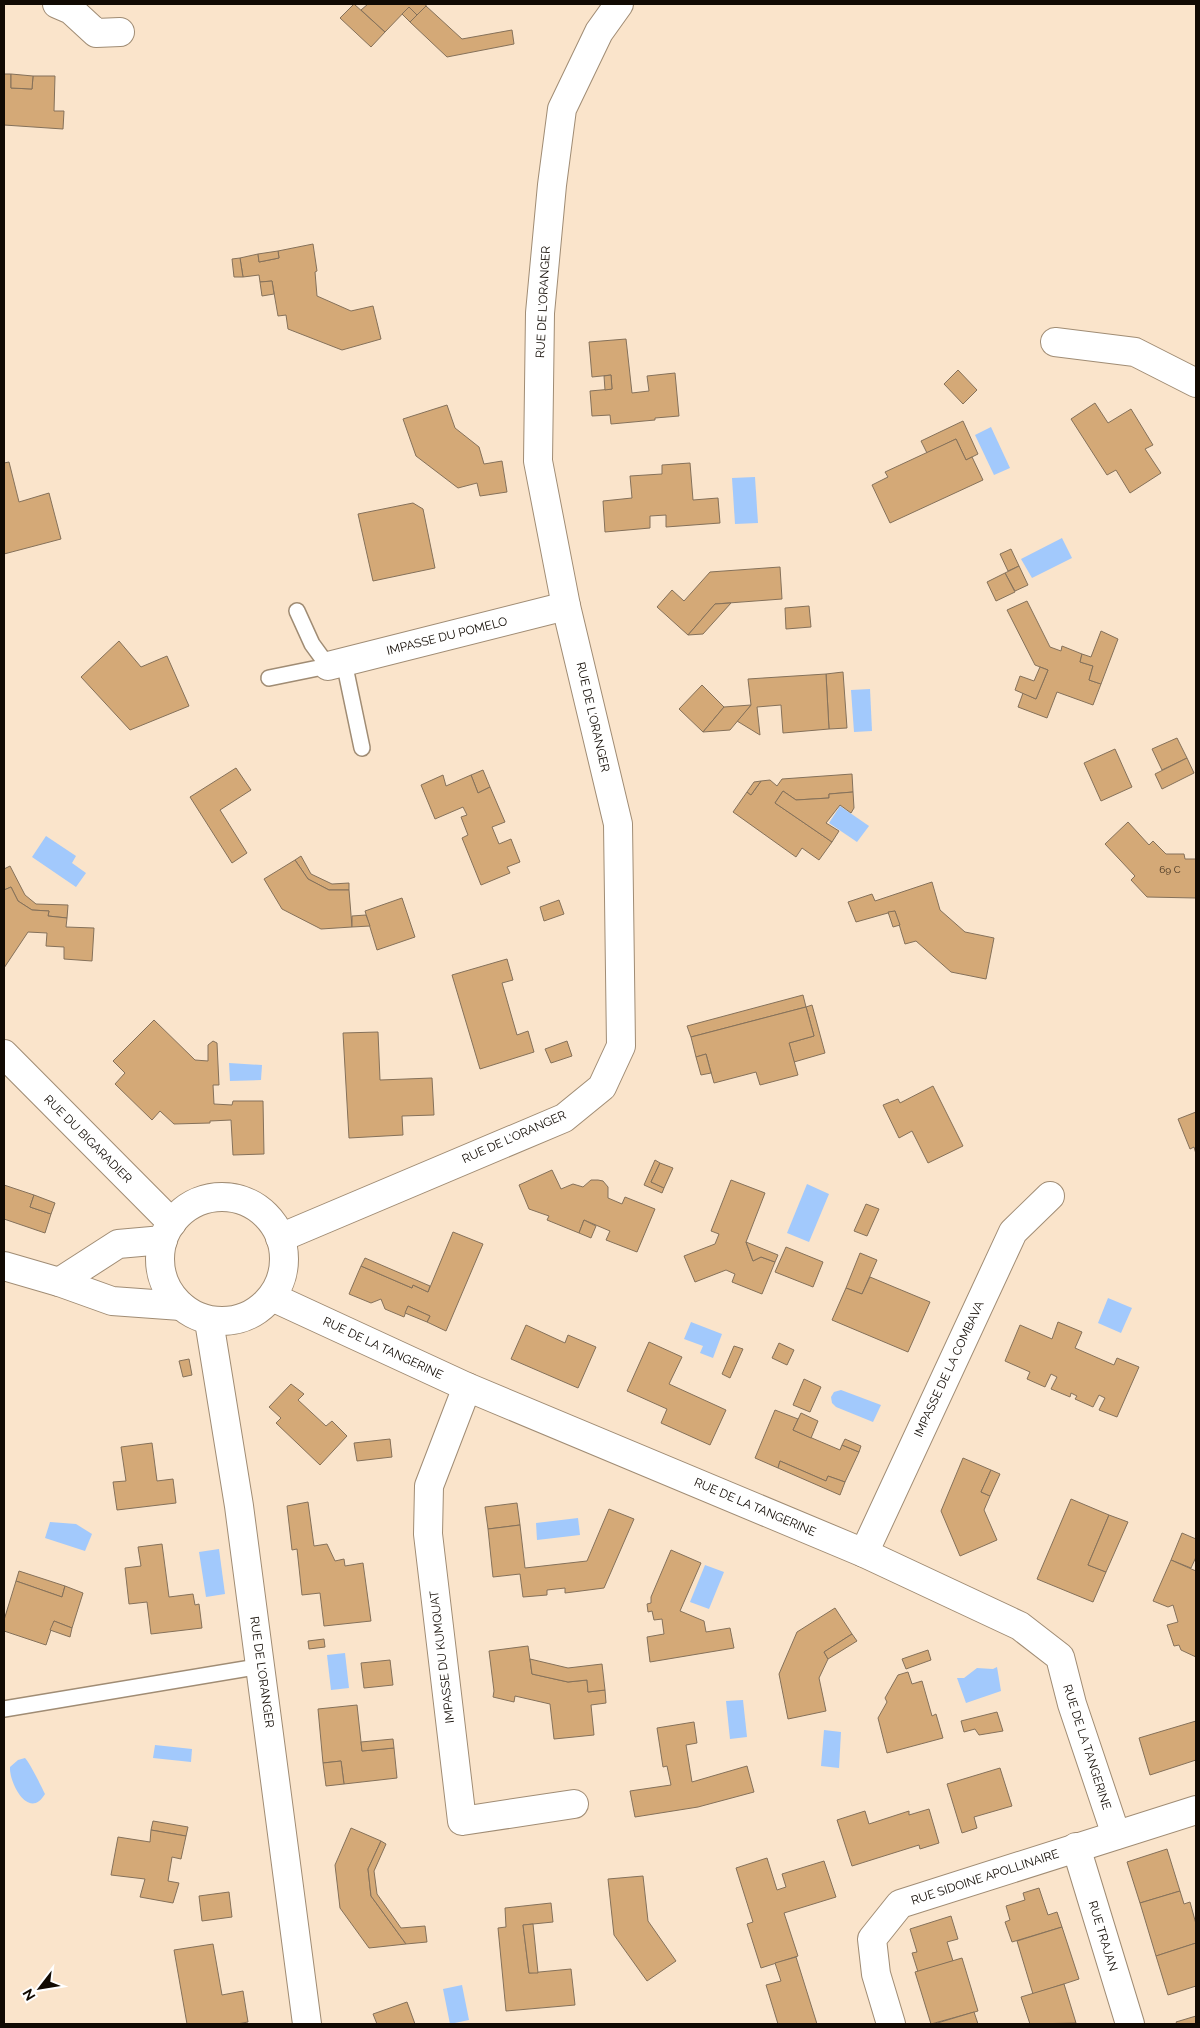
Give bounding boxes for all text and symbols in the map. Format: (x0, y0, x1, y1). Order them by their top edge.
street label: RUE DE L'ORANGER (533, 245, 553, 358)
street label: IMPASSE DU POMELO (385, 614, 509, 658)
street label: RUE DE L'ORANGER (574, 661, 612, 773)
house number: 69 C (1159, 864, 1181, 875)
street label: RUE DU BIGARADIER (41, 1092, 135, 1186)
street label: RUE DE L'ORANGER (460, 1108, 568, 1166)
street label: IMPASSE DE LA COMBAVA (911, 1299, 987, 1439)
street label: RUE DE LA TANGERINE (321, 1314, 445, 1382)
street label: RUE DE LA TANGERINE (692, 1475, 818, 1539)
street label: IMPASSE DU KUMQUAT (427, 1589, 457, 1724)
street label: RUE DE L'ORANGER (247, 1615, 277, 1729)
street label: RUE DE LA TANGERINE (1060, 1683, 1114, 1811)
street label: RUE SIDOINE APOLLINAIRE (909, 1846, 1061, 1908)
street label: RUE TRAJAN (1086, 1899, 1120, 1973)
north arrow (15, 1963, 65, 2013)
text: N (19, 1986, 38, 2003)

